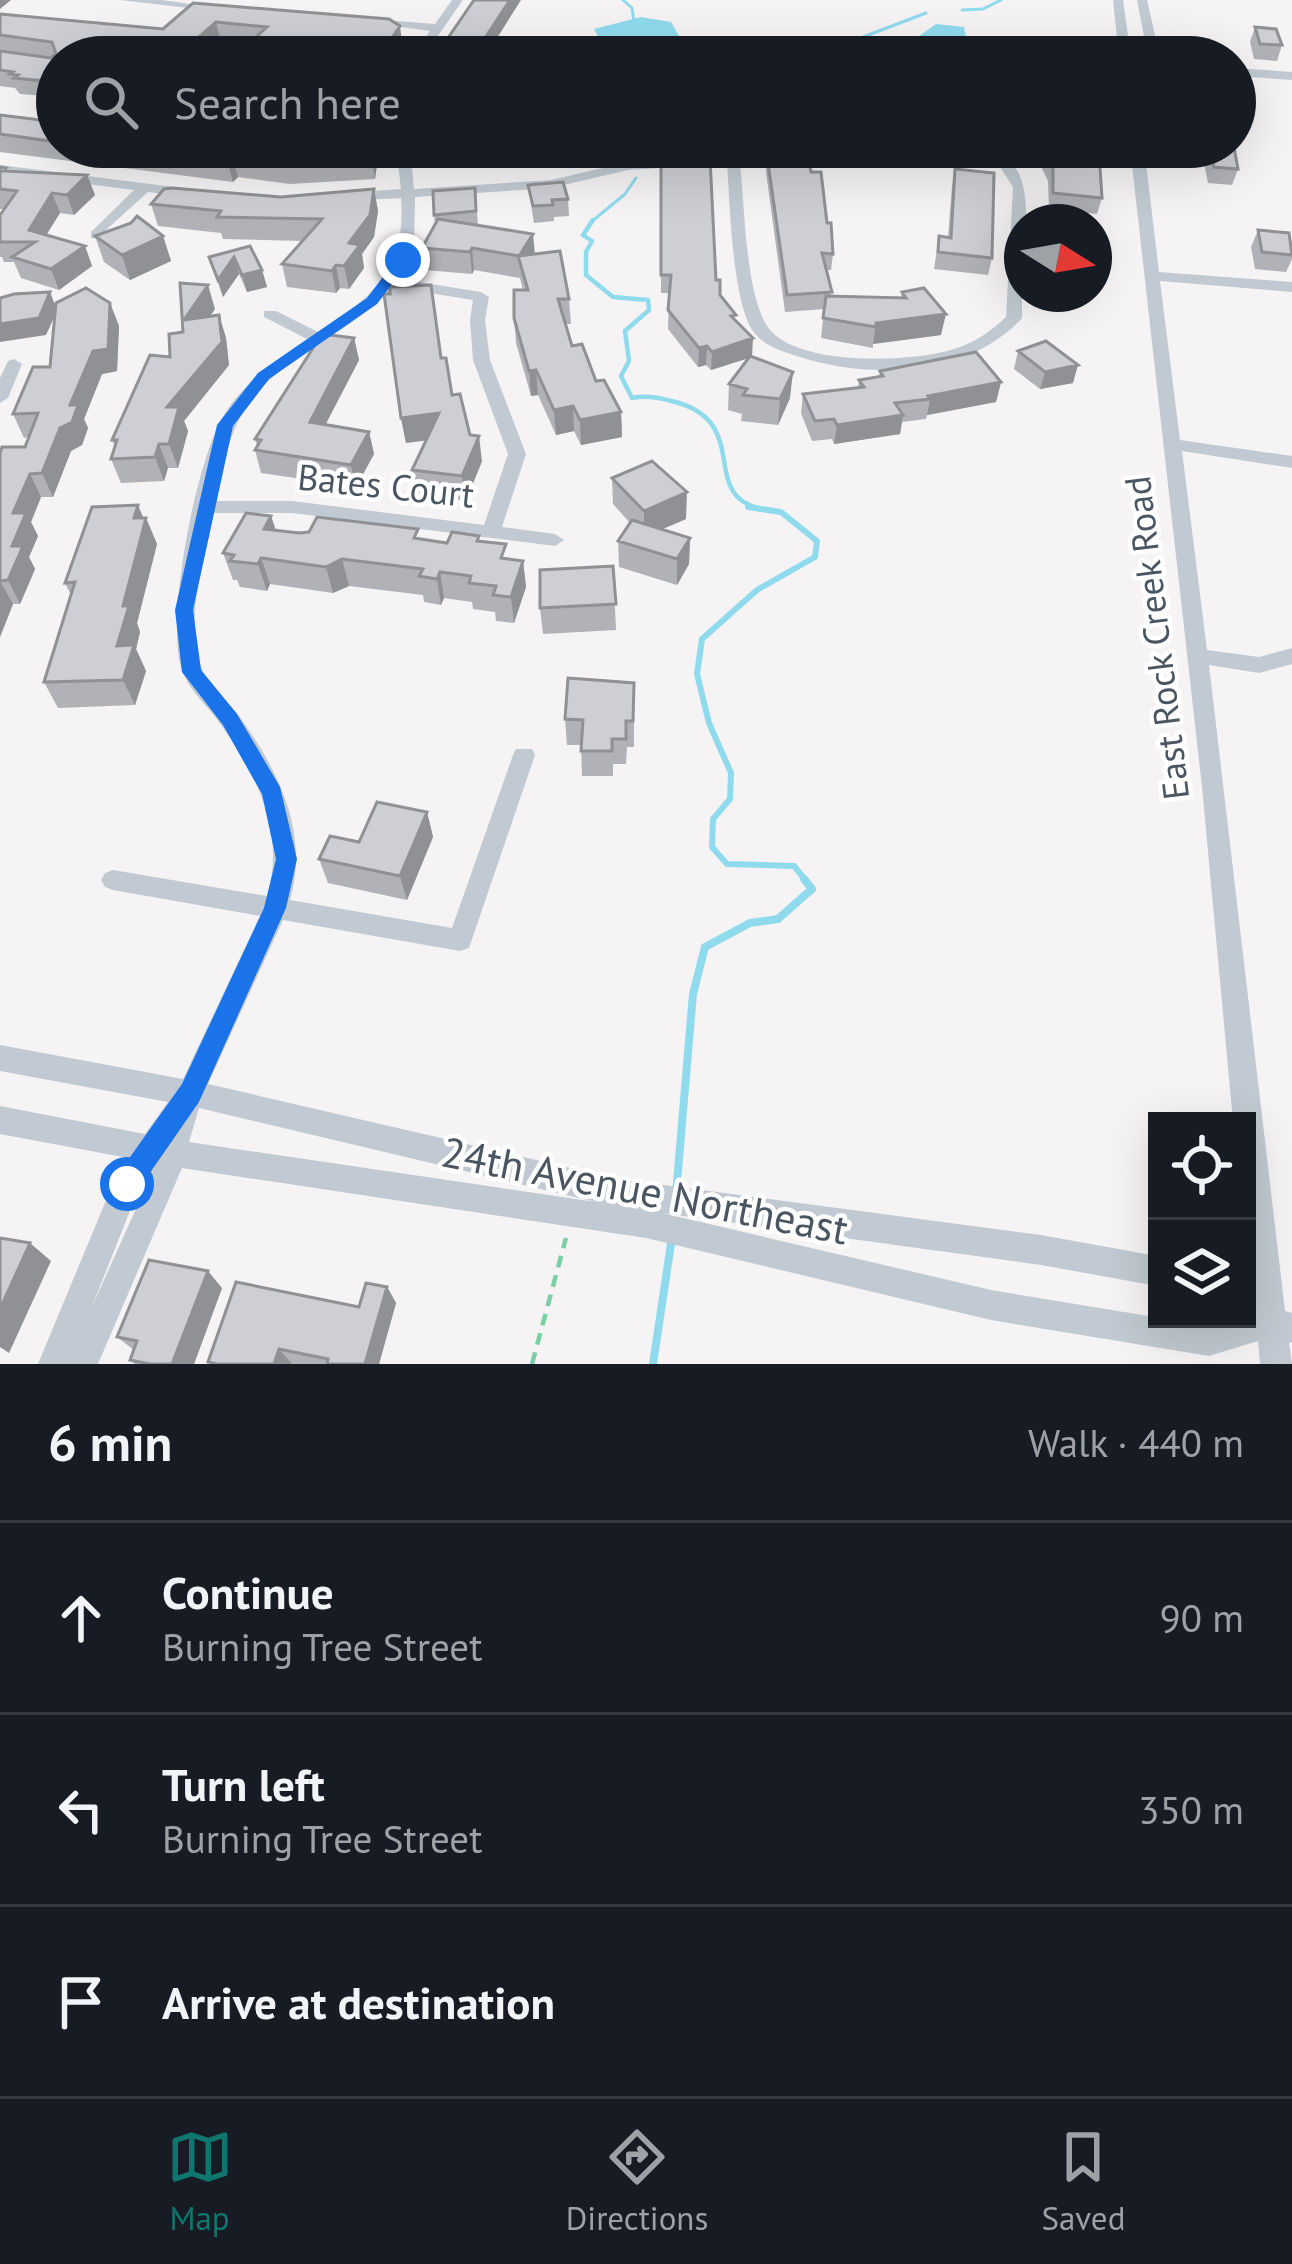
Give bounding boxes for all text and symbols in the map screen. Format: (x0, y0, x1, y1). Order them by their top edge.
search box (36, 36, 1256, 168)
icon: search (78, 69, 144, 135)
text: Search here (174, 73, 401, 131)
north arrow (1004, 204, 1112, 312)
route end (376, 233, 430, 287)
street label: Bates Court (295, 452, 477, 518)
street label: East Rock Creek Road (1113, 474, 1199, 802)
map controls (1148, 1112, 1256, 1328)
button: locate (1148, 1112, 1256, 1220)
street label: 24th Avenue Northeast (437, 1124, 853, 1256)
route start (100, 1157, 154, 1211)
button: layers (1148, 1220, 1256, 1328)
text: 6 min (48, 1409, 172, 1475)
text: Walk · 440 m (1028, 1417, 1244, 1468)
text: Continue (162, 1563, 334, 1621)
icon: ahead (48, 1585, 114, 1651)
text: 90 m (1159, 1592, 1244, 1643)
text: Burning Tree Street (162, 1621, 482, 1672)
text: Turn left (162, 1755, 325, 1813)
icon: left (48, 1777, 114, 1843)
text: 350 m (1138, 1784, 1244, 1835)
text: Burning Tree Street (162, 1813, 482, 1864)
icon: arrive (48, 1969, 114, 2035)
text: Arrive at destination (162, 1973, 555, 2031)
tab: Map (167, 2124, 233, 2239)
tab: Directions (566, 2124, 708, 2239)
tab: Saved (1041, 2124, 1125, 2239)

